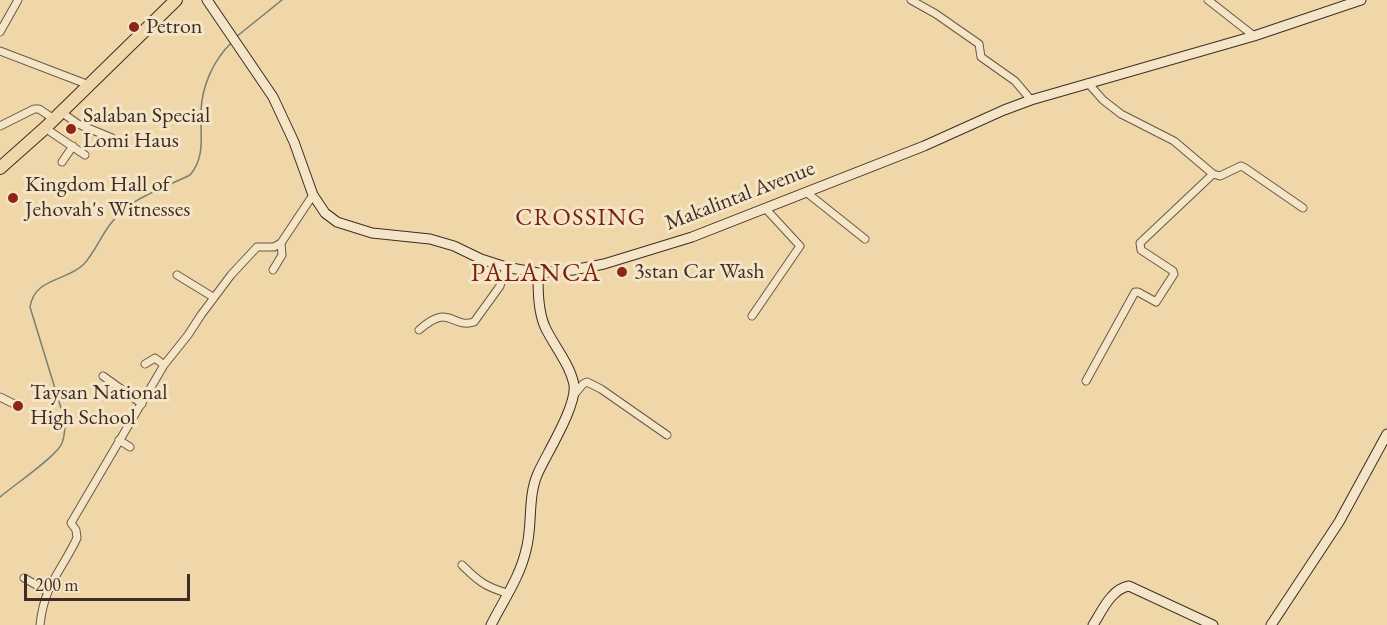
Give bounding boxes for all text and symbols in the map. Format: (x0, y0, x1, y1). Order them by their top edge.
place label: Petron (146, 14, 202, 40)
marker: Petron (127, 20, 141, 34)
place label: Salaban Special Lomi Haus (83, 103, 210, 154)
marker: Salaban Special Lomi Haus (64, 122, 78, 136)
street label: Makalintal Avenue (661, 155, 819, 237)
place label: Kingdom Hall of Jehovah's Witnesses (25, 172, 190, 224)
marker: Kingdom Hall of Jehovah's Witnesses (6, 191, 20, 205)
district label: CROSSING (515, 204, 647, 232)
district label: PALANCA (471, 258, 601, 290)
place label: 3stan Car Wash (634, 259, 765, 285)
marker: 3stan Car Wash (615, 265, 629, 279)
place label: Taysan National High School (30, 380, 168, 432)
marker: Taysan National High School (11, 399, 25, 413)
scale bar (27, 562, 194, 600)
text: 200 m (35, 573, 79, 596)

